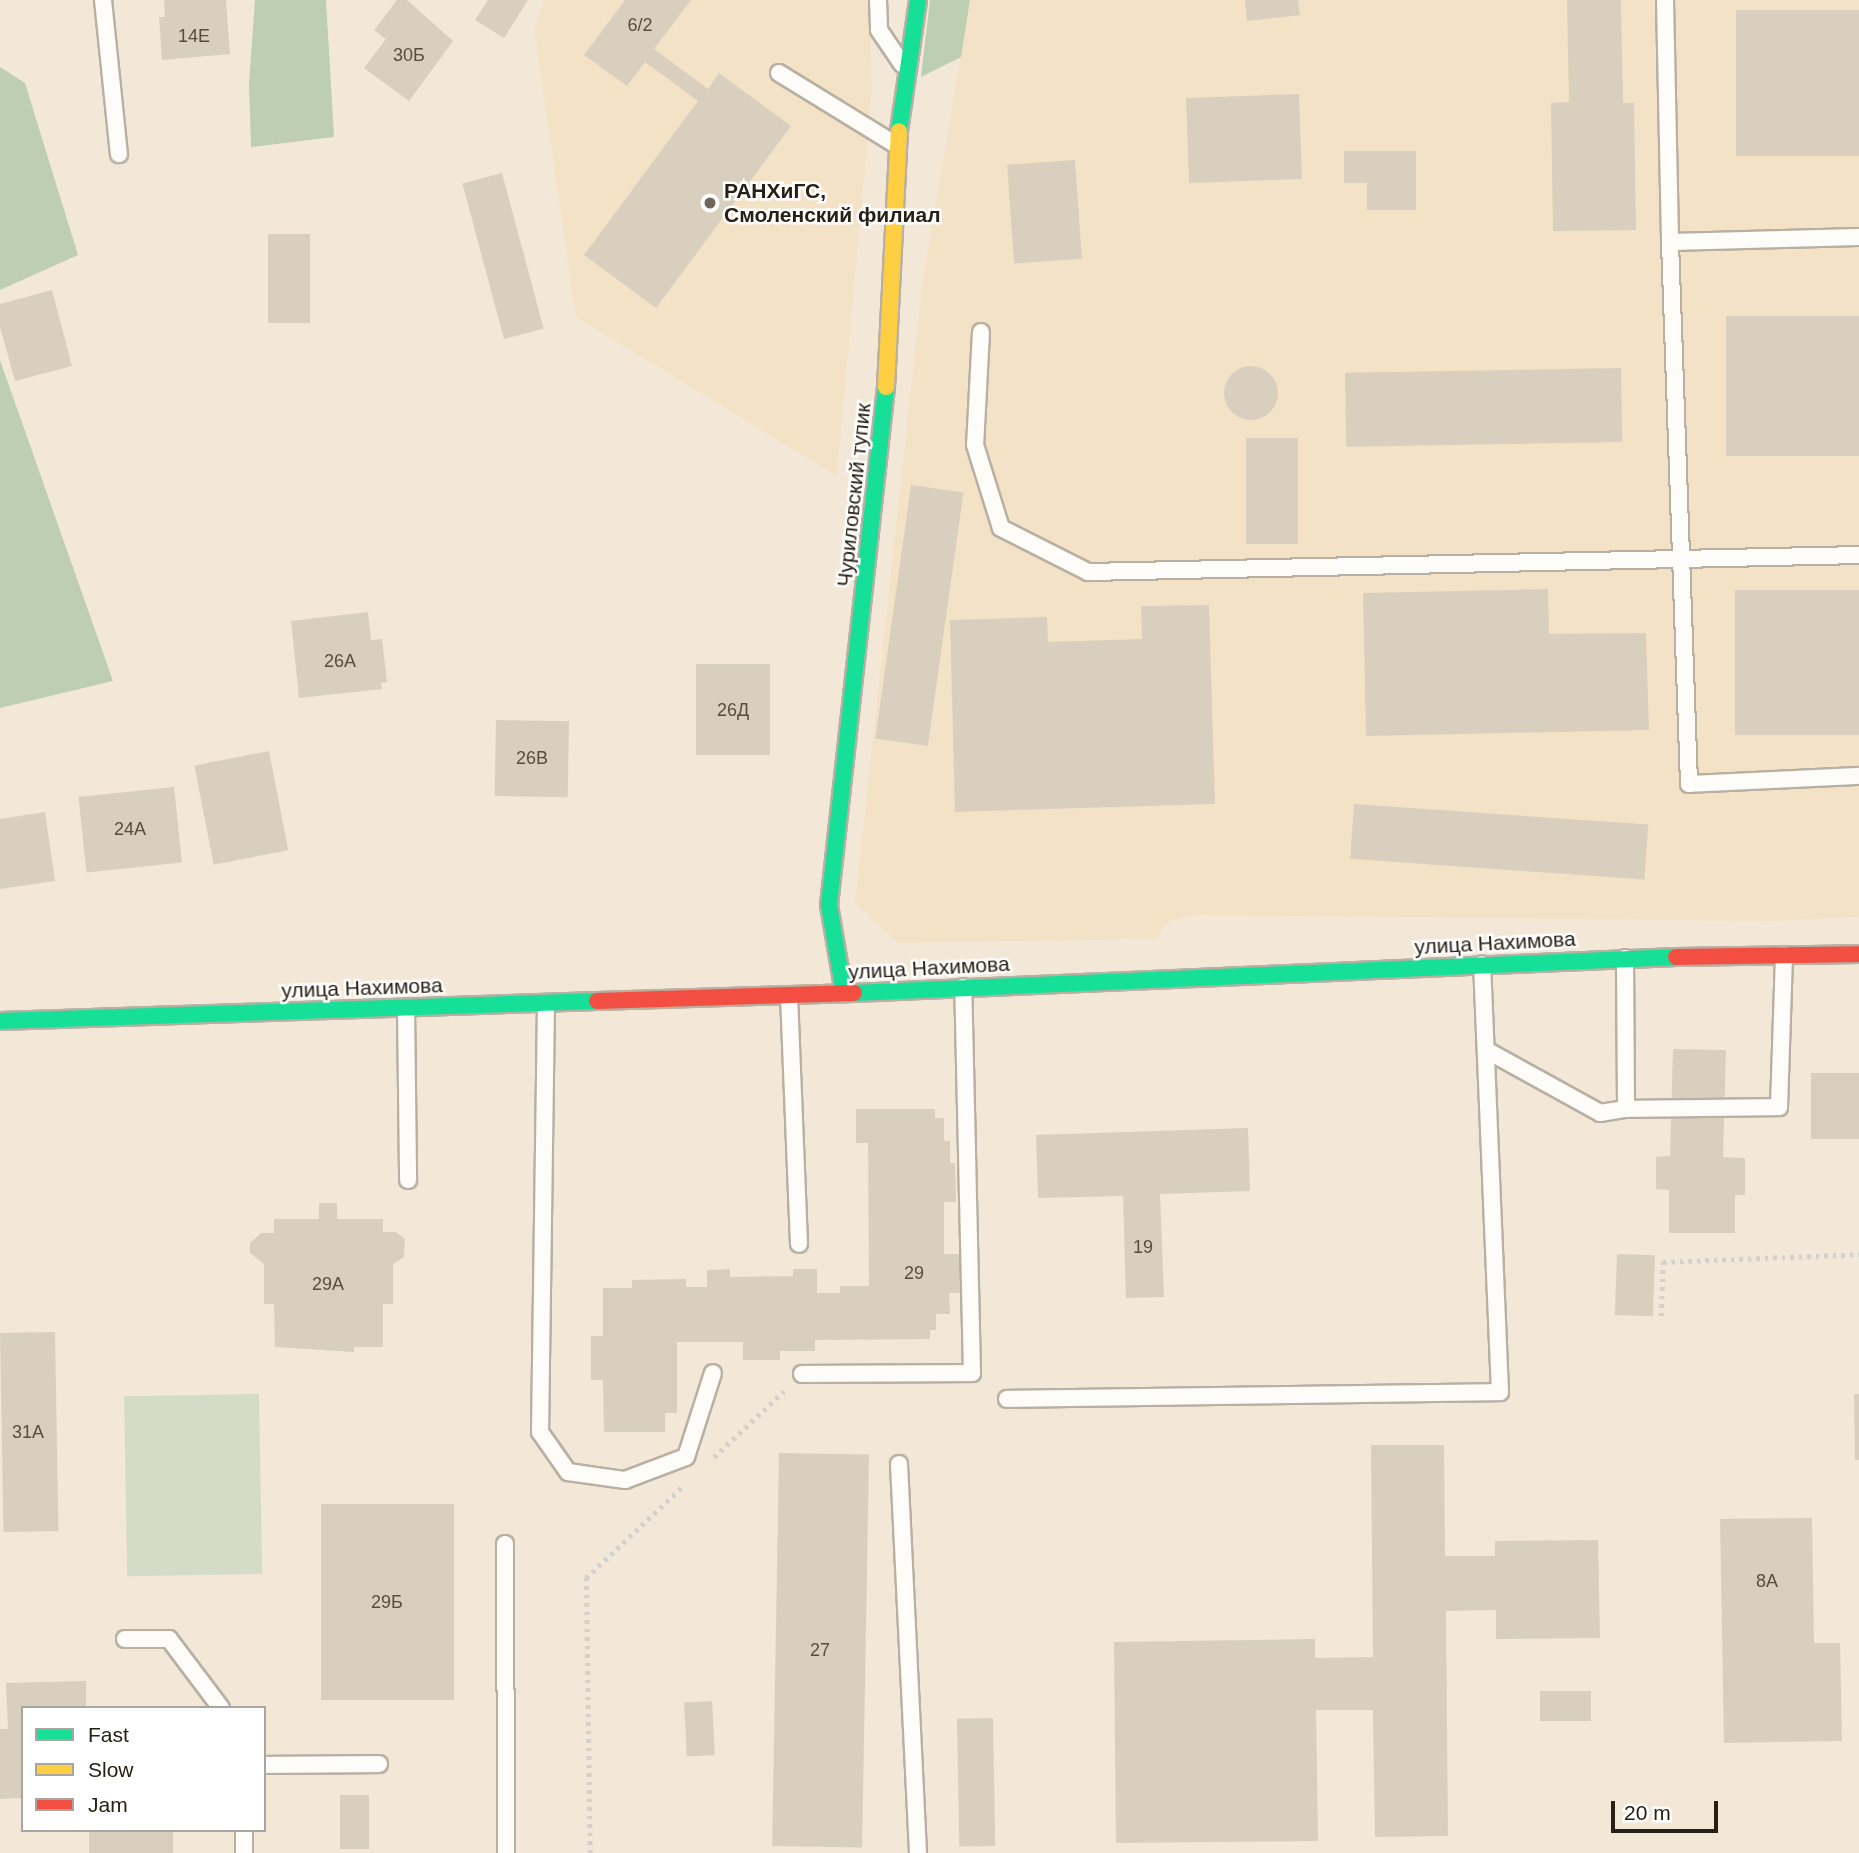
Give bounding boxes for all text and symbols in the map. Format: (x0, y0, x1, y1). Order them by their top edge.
house number: 6/2 (627, 14, 653, 36)
house number: 14Е (178, 25, 210, 47)
house number: 30Б (393, 44, 425, 66)
place label: РАНХиГС, Смоленский филиал (724, 178, 941, 228)
marker: РАНХиГС, Смоленский филиал (702, 195, 718, 211)
street label: Чуриловский тупик (832, 402, 876, 588)
house number: 26А (324, 650, 356, 672)
house number: 26Д (717, 699, 749, 721)
house number: 26В (516, 747, 548, 769)
house number: 24А (114, 818, 146, 840)
street label: улица Нахимова (1414, 926, 1576, 960)
street label: улица Нахимова (848, 951, 1010, 985)
street label: улица Нахимова (281, 973, 443, 1003)
house number: 19 (1133, 1236, 1153, 1258)
house number: 29 (904, 1262, 924, 1284)
house number: 29А (312, 1273, 344, 1295)
house number: 31А (12, 1421, 44, 1443)
house number: 8А (1756, 1570, 1778, 1592)
house number: 29Б (371, 1591, 403, 1613)
house number: 27 (810, 1639, 830, 1661)
legend (21, 1706, 266, 1832)
text: Fast (88, 1723, 129, 1746)
text: Slow (88, 1758, 134, 1781)
scale bar (1614, 1786, 1721, 1830)
text: Jam (88, 1793, 128, 1816)
text: 20 m (1624, 1801, 1671, 1824)

